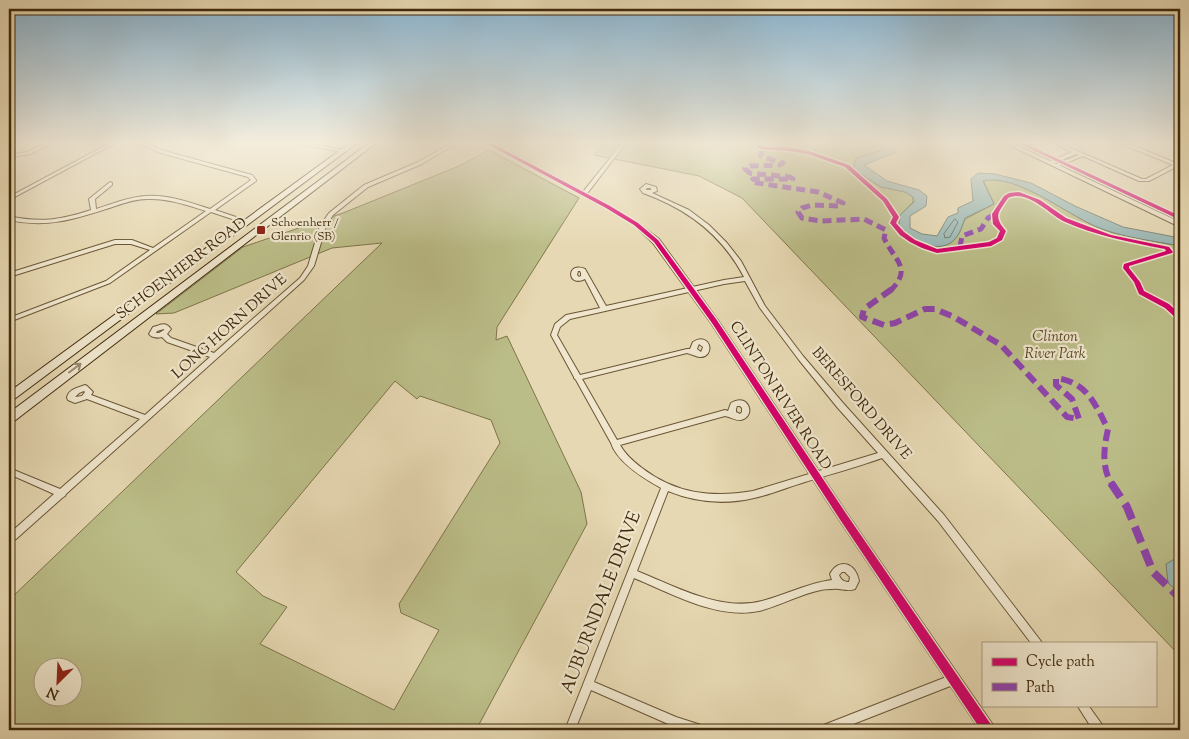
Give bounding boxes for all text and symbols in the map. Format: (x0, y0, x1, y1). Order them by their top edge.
street label: SCHOENHERR ROAD (112, 213, 252, 325)
place label: Schoenherr / Glenrio (SB) (271, 214, 339, 246)
marker: Schoenherr / Glenrio (SB) (255, 224, 267, 236)
street label: LONG HORN DRIVE (168, 270, 292, 384)
street label: CLINTON RIVER ROAD (724, 317, 836, 475)
park label: Clinton River Park (1025, 327, 1086, 365)
street label: BERESFORD DRIVE (806, 343, 916, 465)
one-way arrow (68, 363, 82, 373)
street label: AUBURNDALE DRIVE (555, 508, 649, 698)
legend (982, 642, 1156, 706)
text: Cycle path (1026, 652, 1095, 673)
north arrow (32, 656, 82, 706)
text: Path (1026, 678, 1055, 699)
text: N (44, 681, 63, 703)

